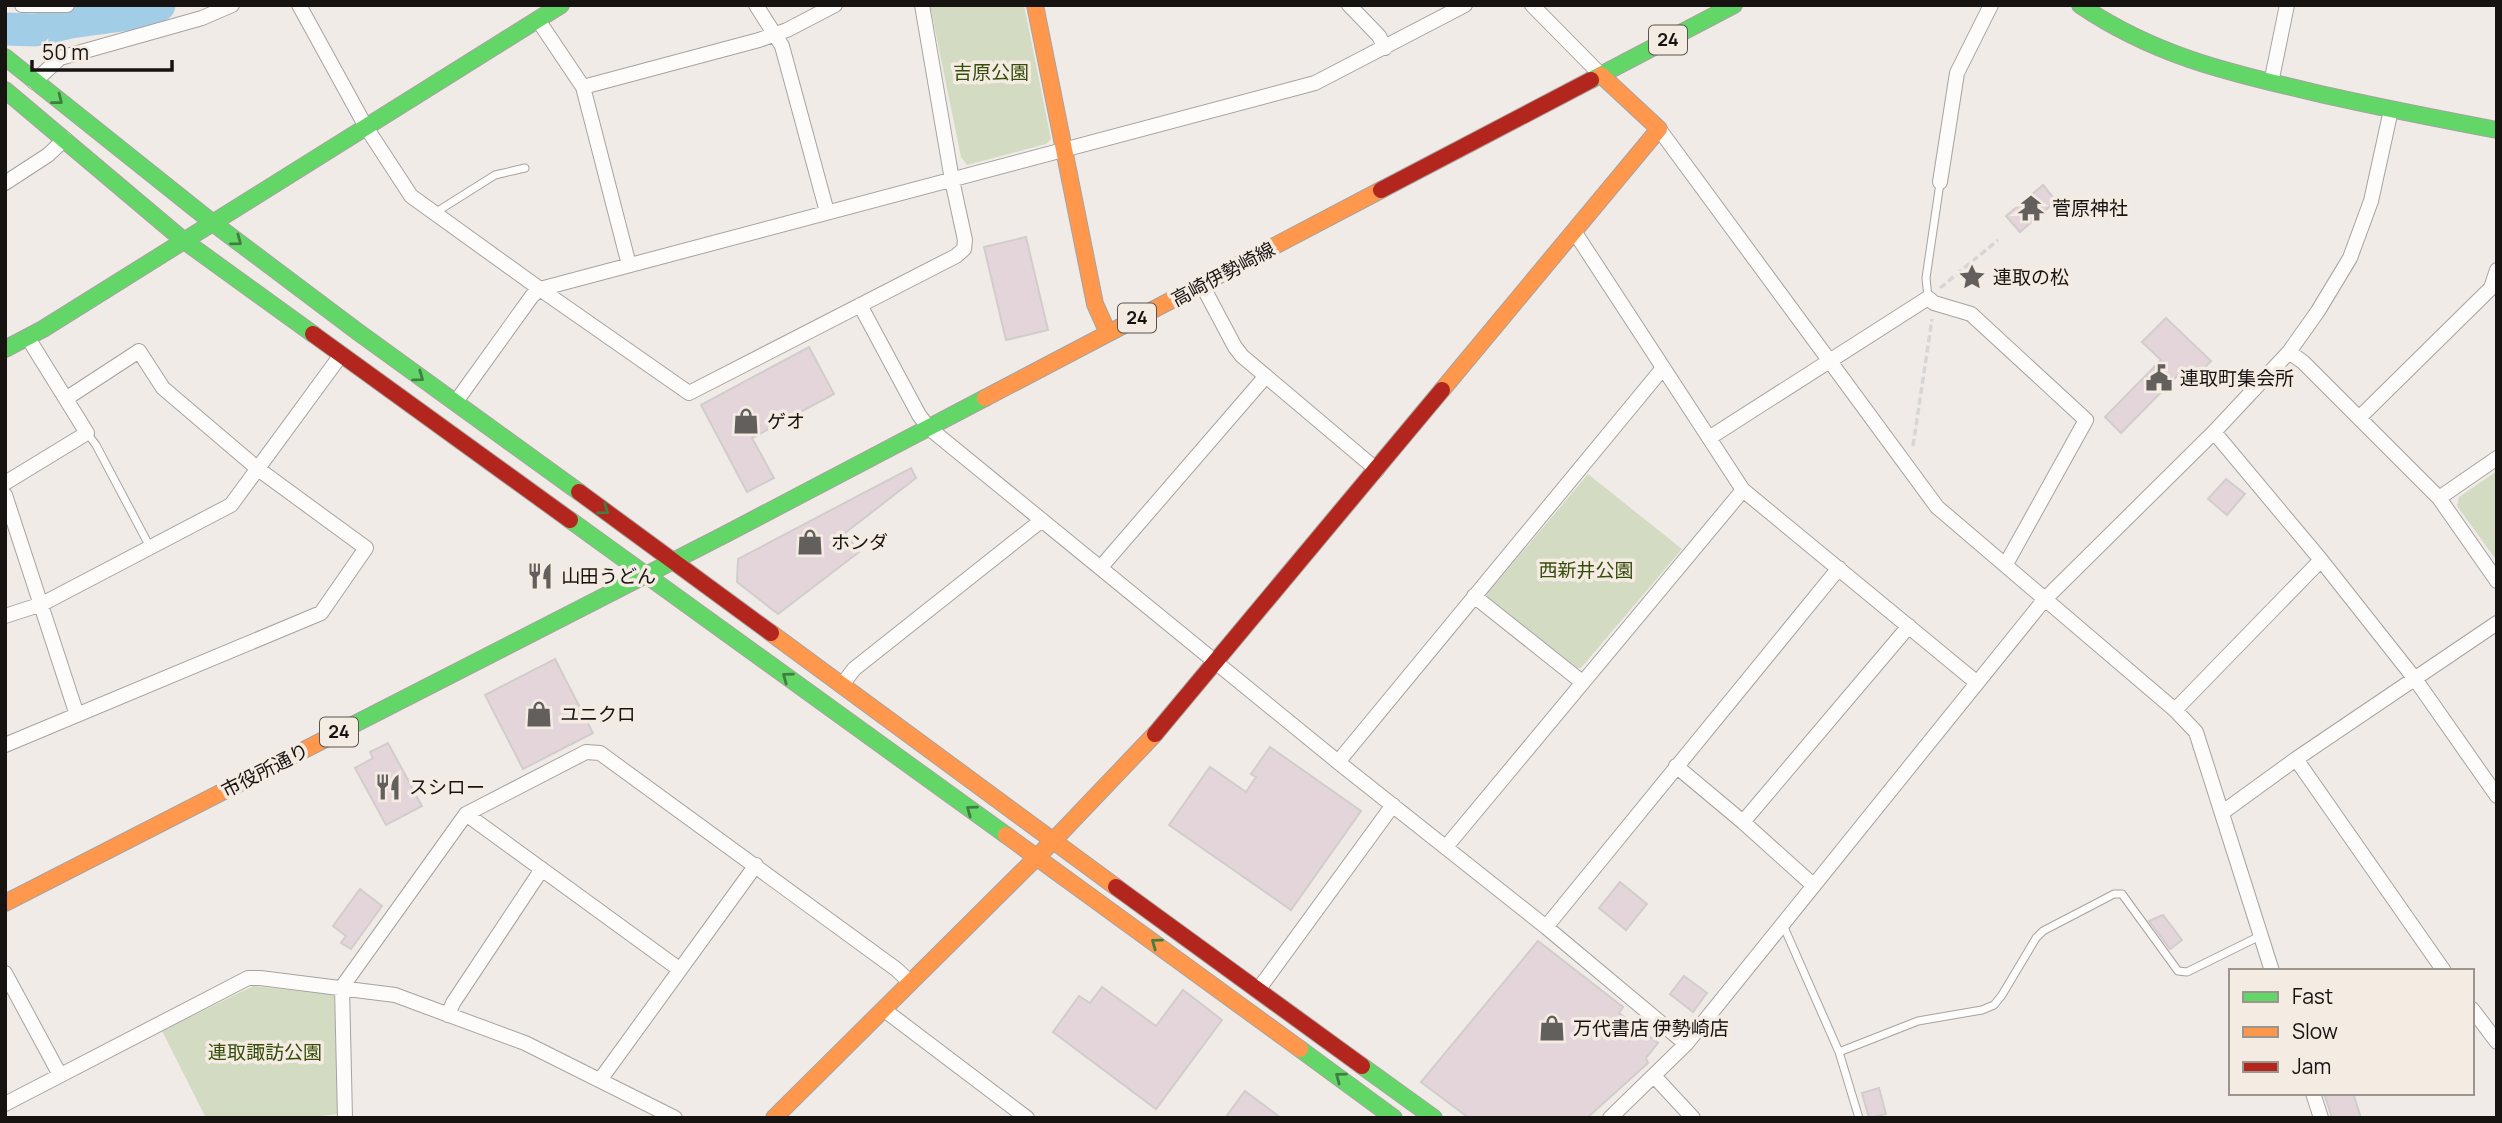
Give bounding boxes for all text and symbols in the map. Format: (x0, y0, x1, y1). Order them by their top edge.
road number: 24 (1649, 26, 1687, 55)
scale bar (32, 28, 172, 72)
text: 50 m (42, 38, 89, 66)
park label: 吉原公園 (953, 59, 1029, 85)
one-way arrow (50, 92, 63, 105)
temple icon: 菅原神社 (2016, 193, 2046, 223)
place label: 菅原神社 (2052, 195, 2128, 221)
one-way arrow (229, 232, 242, 245)
street label: 高崎伊勢崎線 (1167, 236, 1279, 312)
place icon: 連取の松 (1957, 262, 1987, 292)
place label: 連取の松 (1993, 264, 2069, 290)
road number: 24 (1118, 304, 1156, 332)
public building icon: 連取町集会所 (2144, 363, 2174, 393)
place label: 連取町集会所 (2180, 365, 2294, 391)
one-way arrow (411, 369, 424, 381)
shop icon: ゲオ (731, 406, 761, 436)
place label: ゲオ (767, 408, 805, 434)
one-way arrow (596, 502, 609, 514)
shop icon: ホンダ (795, 527, 825, 557)
place label: ホンダ (831, 529, 888, 555)
park label: 西新井公園 (1538, 557, 1634, 583)
restaurant icon: 山田うどん (525, 561, 555, 591)
place label: 山田うどん (561, 563, 656, 589)
one-way arrow (782, 673, 795, 685)
shop icon: ユニクロ (524, 699, 554, 729)
place label: ユニクロ (560, 701, 636, 727)
road number: 24 (320, 718, 358, 746)
street label: 市役所通り (217, 737, 313, 803)
restaurant icon: スシロー (373, 772, 403, 802)
place label: スシロー (409, 774, 485, 800)
one-way arrow (967, 806, 979, 818)
one-way arrow (1151, 939, 1163, 952)
legend (2229, 969, 2474, 1095)
text: Fast (2292, 982, 2333, 1010)
shop icon: 万代書店 伊勢崎店 (1537, 1013, 1567, 1043)
place label: 万代書店 伊勢崎店 (1573, 1015, 1729, 1041)
text: Slow (2292, 1017, 2338, 1045)
park label: 連取諏訪公園 (208, 1039, 322, 1065)
text: Jam (2292, 1052, 2331, 1080)
one-way arrow (1335, 1073, 1347, 1086)

